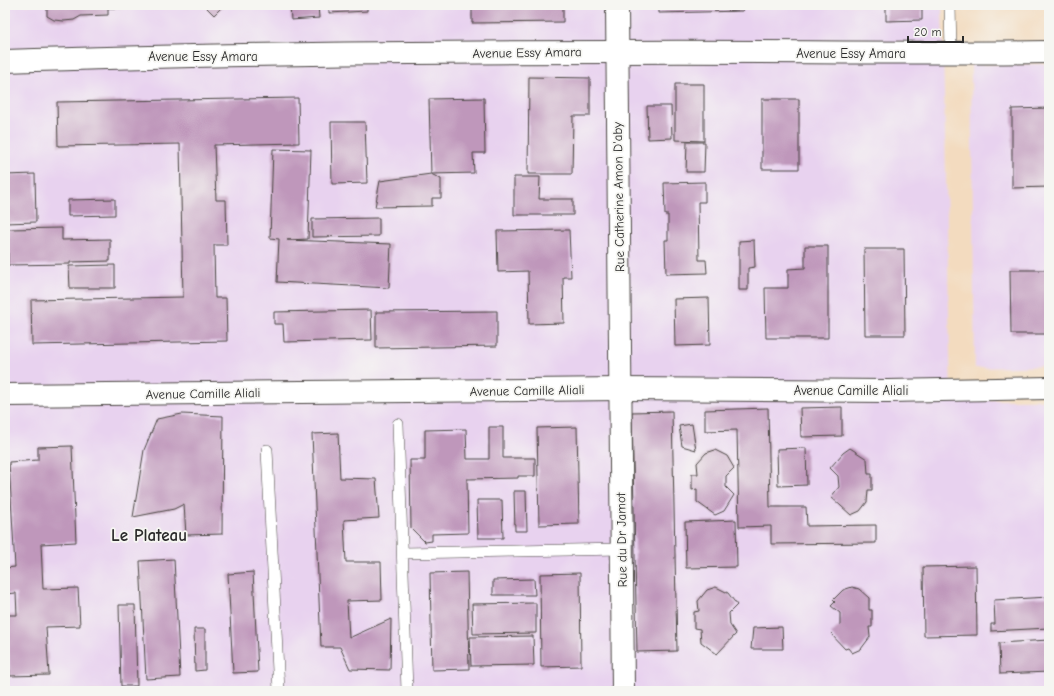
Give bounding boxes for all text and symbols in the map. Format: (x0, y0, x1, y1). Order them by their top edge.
scale bar (908, 18, 963, 44)
text: 20 m (914, 25, 942, 39)
street label: Avenue Essy Amara (472, 44, 582, 61)
street label: Avenue Essy Amara (796, 46, 906, 61)
street label: Avenue Essy Amara (148, 49, 258, 64)
street label: Rue Catherine Amon D'aby (610, 122, 627, 272)
street label: Avenue Camille Aliali (470, 382, 584, 399)
street label: Avenue Camille Aliali (794, 383, 908, 398)
street label: Avenue Camille Aliali (146, 385, 260, 402)
street label: Rue du Dr Jamot (613, 491, 630, 587)
district label: Le Plateau (111, 526, 187, 545)

